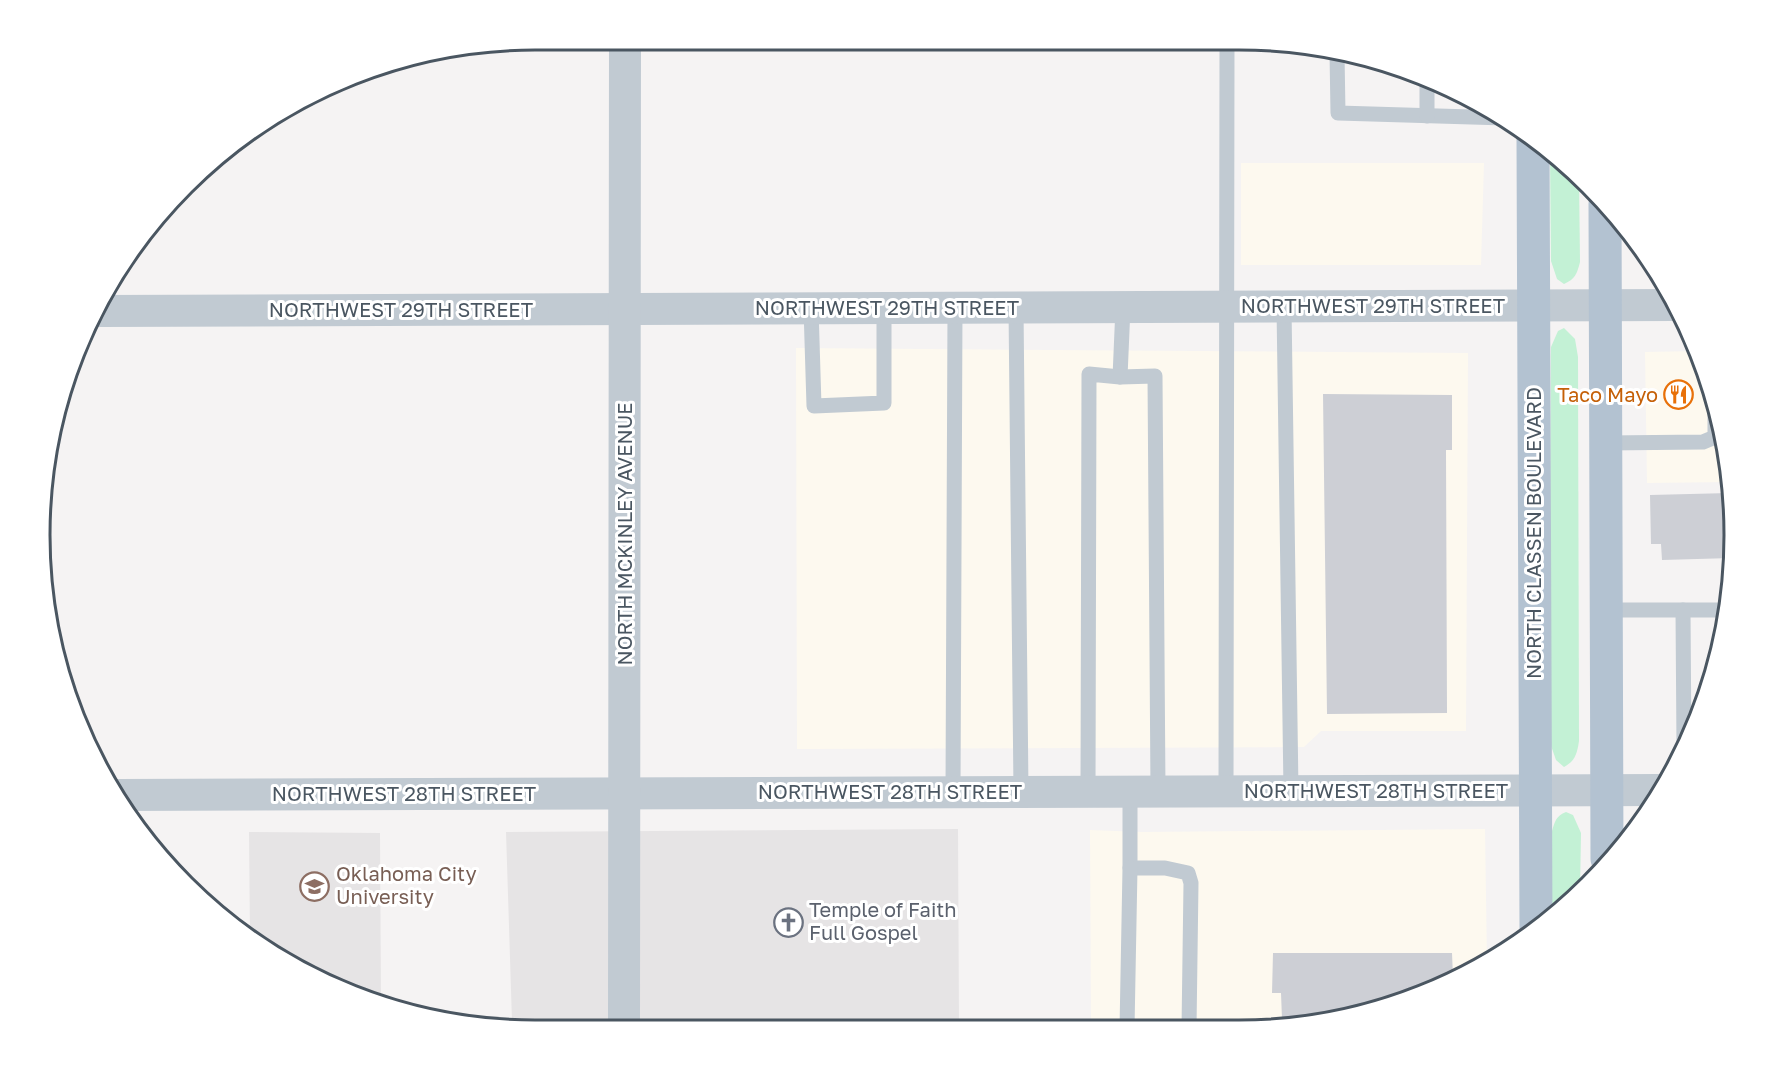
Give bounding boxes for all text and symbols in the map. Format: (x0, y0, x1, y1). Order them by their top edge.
street label: NORTHWEST 29TH STREET (1241, 293, 1505, 317)
street label: NORTHWEST 29TH STREET (755, 295, 1019, 319)
street label: NORTHWEST 29TH STREET (269, 297, 533, 321)
restaurant icon: Taco Mayo (1663, 379, 1695, 411)
place label: Taco Mayo (1557, 382, 1658, 406)
street label: NORTH CLASSEN BOULEVARD (1521, 387, 1545, 679)
street label: NORTH MCKINLEY AVENUE (612, 403, 636, 665)
street label: NORTHWEST 28TH STREET (1244, 778, 1508, 802)
street label: NORTHWEST 28TH STREET (758, 779, 1022, 803)
street label: NORTHWEST 28TH STREET (272, 781, 536, 805)
place label: Oklahoma City University (336, 861, 477, 908)
school or university icon: Oklahoma City University (299, 870, 331, 902)
place label: Temple of Faith Full Gospel (809, 897, 957, 944)
church icon: Temple of Faith Full Gospel (772, 906, 804, 938)

